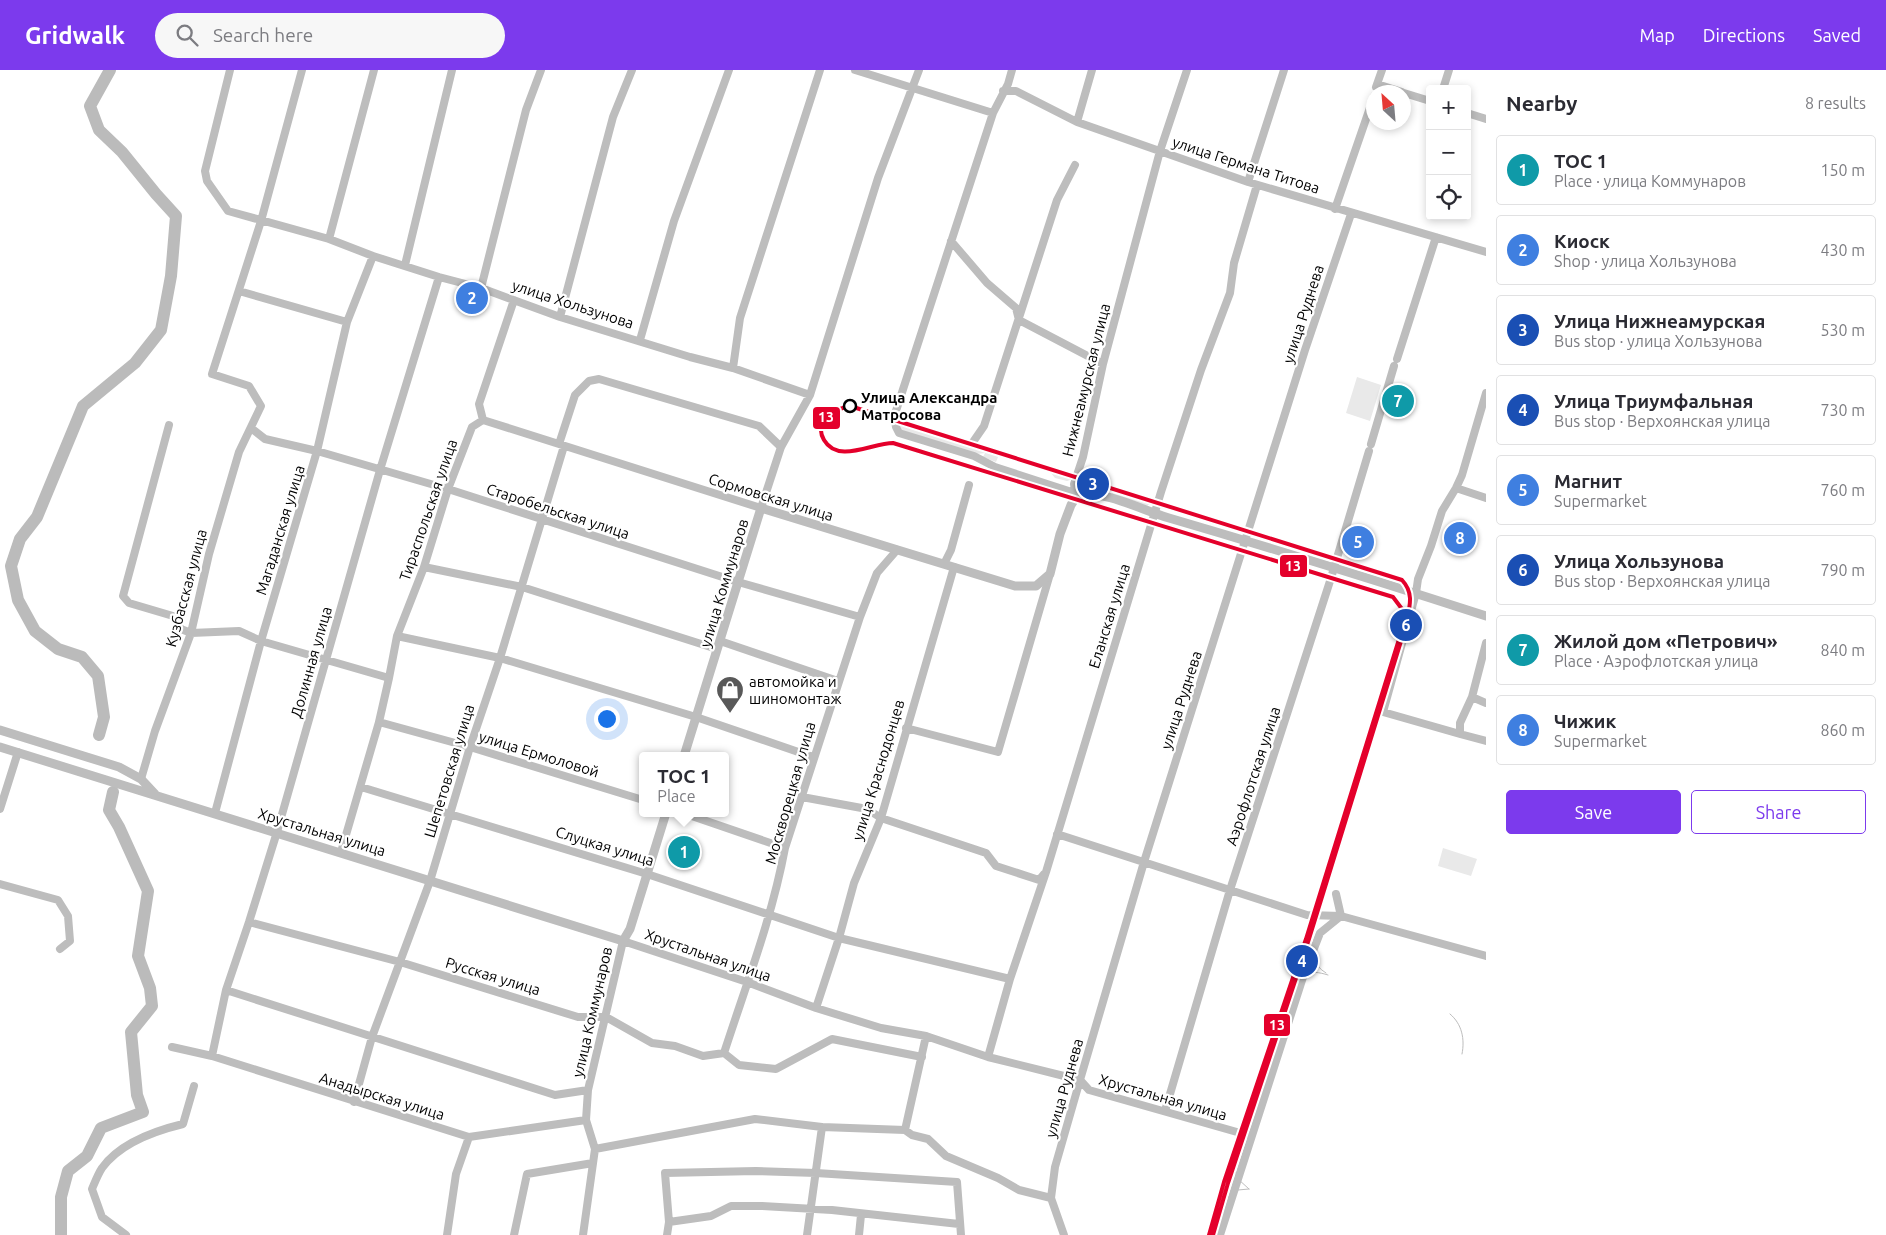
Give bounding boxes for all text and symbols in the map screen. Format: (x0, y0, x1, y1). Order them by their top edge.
search box (155, 13, 505, 58)
icon: search (173, 21, 201, 49)
text: Gridwalk (25, 22, 125, 49)
text: Search here (213, 24, 313, 46)
text: Map (1639, 25, 1675, 45)
text: Directions (1703, 25, 1785, 45)
text: Saved (1813, 25, 1861, 45)
north arrow (1366, 85, 1411, 130)
map controls (1426, 85, 1471, 220)
button: + (1426, 85, 1471, 130)
text: Nearby (1506, 91, 1577, 115)
text: 8 results (1805, 94, 1866, 112)
button: − (1426, 130, 1471, 175)
street label: улица Германа Титова (1170, 133, 1322, 197)
text: ТОС 1 (1554, 150, 1607, 172)
text: 1 (1518, 161, 1528, 179)
text: 150 m (1820, 161, 1865, 179)
text: Place · улица Коммунаров (1554, 172, 1746, 190)
button: locate (1426, 175, 1471, 220)
text: Киоск (1554, 230, 1610, 252)
text: 2 (1518, 241, 1528, 259)
text: 430 m (1820, 241, 1865, 259)
text: Shop · улица Хользунова (1554, 252, 1737, 270)
street label: улица Руднева (1279, 263, 1327, 365)
street label: улица Хользунова (510, 276, 636, 332)
pin: 2 (456, 279, 488, 317)
street label: Нижнеамурская улица (1059, 302, 1113, 458)
text: Улица Нижнеамурская (1554, 310, 1765, 332)
text: 3 (1518, 321, 1528, 339)
text: 530 m (1820, 321, 1865, 339)
text: Bus stop · улица Хользунова (1554, 332, 1762, 350)
pin: 7 (1382, 382, 1414, 420)
place label: Улица Александра Матросова (861, 389, 997, 423)
text: Улица Триумфальная (1554, 390, 1753, 412)
marker: Улица Александра Матросова (843, 399, 857, 413)
text: 4 (1518, 401, 1528, 419)
text: 730 m (1820, 401, 1865, 419)
line badge: 13 (812, 406, 841, 430)
text: 13 (818, 409, 834, 425)
text: Bus stop · Верхоянская улица (1554, 412, 1770, 430)
street label: Тираспольская улица (396, 437, 460, 583)
street label: Магаданская улица (252, 463, 308, 597)
pin: 3 (1077, 465, 1109, 503)
street label: Сормовская улица (707, 470, 835, 524)
text: Магнит (1554, 470, 1622, 492)
street label: Старобельская улица (484, 480, 632, 542)
text: 5 (1518, 481, 1528, 499)
text: 760 m (1820, 481, 1865, 499)
text: Supermarket (1554, 492, 1647, 510)
street label: улица Коммунаров (696, 517, 752, 649)
pin: 8 (1444, 519, 1476, 557)
pin: 5 (1342, 523, 1374, 561)
street label: Кузбасская улица (162, 527, 210, 649)
text: Улица Хользунова (1554, 550, 1724, 572)
line badge: 13 (1279, 554, 1308, 578)
text: 13 (1285, 558, 1301, 574)
text: 6 (1518, 561, 1528, 579)
text: 790 m (1820, 561, 1865, 579)
street label: Еланская улица (1085, 562, 1133, 670)
text: Bus stop · Верхоянская улица (1554, 572, 1770, 590)
street label: Долинная улица (287, 605, 335, 719)
pin: 6 (1390, 606, 1422, 644)
text: Жилой дом «Петрович» (1554, 630, 1778, 652)
text: 7 (1518, 641, 1528, 659)
text: 840 m (1820, 641, 1865, 659)
street label: улица Руднева (1157, 649, 1205, 751)
text: Place · Аэрофлотская улица (1554, 652, 1759, 670)
place label: автомойка и шиномонтаж (749, 673, 842, 707)
shop icon: автомойка и шиномонтаж (715, 675, 745, 714)
street label: улица Краснодонцев (848, 698, 908, 842)
street label: Шепетовская улица (421, 702, 477, 840)
street label: Аэрофлотская улица (1222, 704, 1284, 848)
your location (594, 706, 620, 732)
text: Чижик (1554, 710, 1616, 732)
street label: Москворецкая улица (762, 720, 818, 866)
text: 8 (1518, 721, 1528, 739)
text: 860 m (1820, 721, 1865, 739)
street label: улица Ермоловой (477, 728, 601, 780)
text: Supermarket (1554, 732, 1647, 750)
popup (639, 752, 729, 817)
text: ТОС 1 (657, 765, 711, 787)
text: Place (657, 787, 696, 805)
button: Save (1506, 790, 1681, 834)
button: Share (1691, 790, 1866, 834)
street label: Хрустальная улица (256, 805, 388, 859)
street label: Слуцкая улица (554, 823, 656, 869)
pin: 1 (668, 833, 700, 871)
street label: Хрустальная улица (643, 925, 773, 985)
pin: 4 (1286, 942, 1318, 980)
street label: улица Коммунаров (569, 945, 615, 1079)
street label: Русская улица (444, 954, 542, 998)
line badge: 13 (1263, 1013, 1291, 1037)
text: 13 (1269, 1017, 1285, 1033)
street label: улица Руднева (1042, 1036, 1086, 1140)
street label: Анадырская улица (317, 1069, 447, 1123)
street label: Хрустальная улица (1097, 1071, 1229, 1123)

